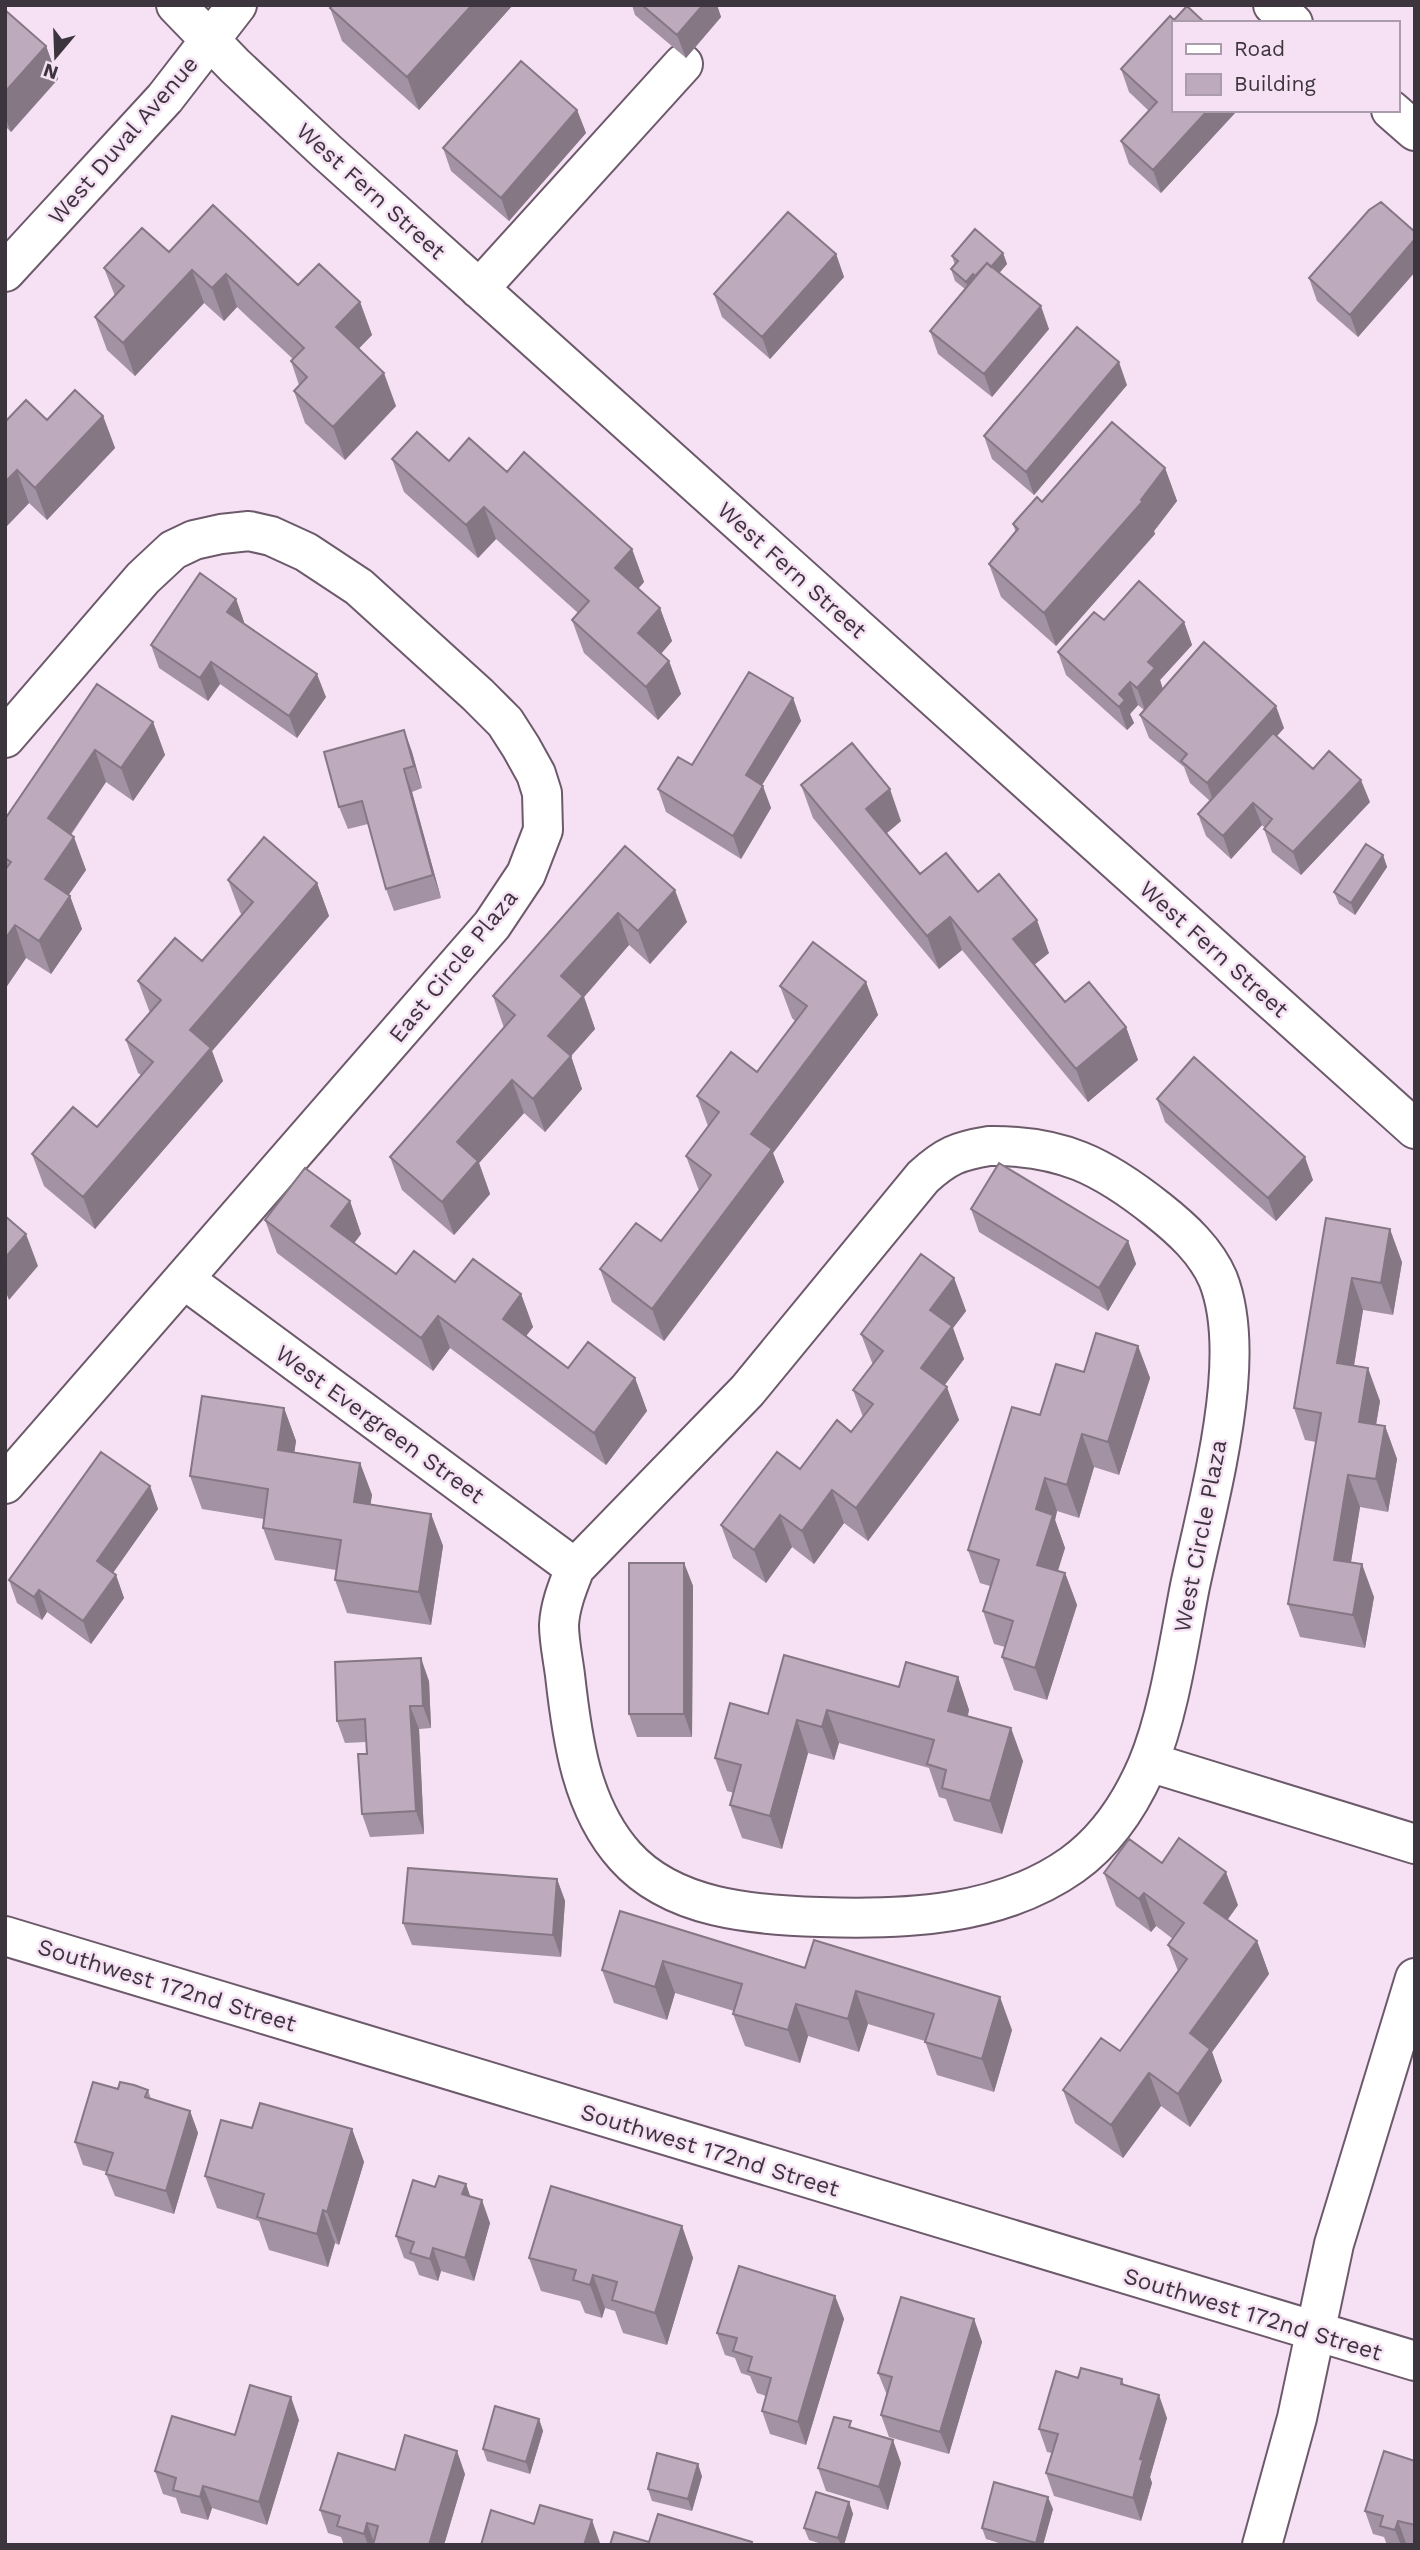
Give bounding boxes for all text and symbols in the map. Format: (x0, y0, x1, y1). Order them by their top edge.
north arrow (21, 21, 91, 91)
legend (1172, 21, 1399, 112)
text: Road (1234, 36, 1285, 61)
street label: West Duval Avenue (43, 51, 204, 230)
text: N (40, 58, 61, 85)
text: Building (1234, 71, 1316, 96)
street label: West Fern Street (291, 117, 451, 266)
street label: West Fern Street (712, 496, 872, 645)
street label: West Fern Street (1134, 875, 1294, 1024)
street label: East Circle Plaza (384, 885, 523, 1048)
street label: West Evergreen Street (270, 1340, 490, 1509)
street label: West Circle Plaza (1169, 1438, 1232, 1635)
street label: Southwest 172nd Street (34, 1933, 300, 2038)
street label: Southwest 172nd Street (577, 2098, 843, 2203)
street label: Southwest 172nd Street (1120, 2262, 1386, 2367)

